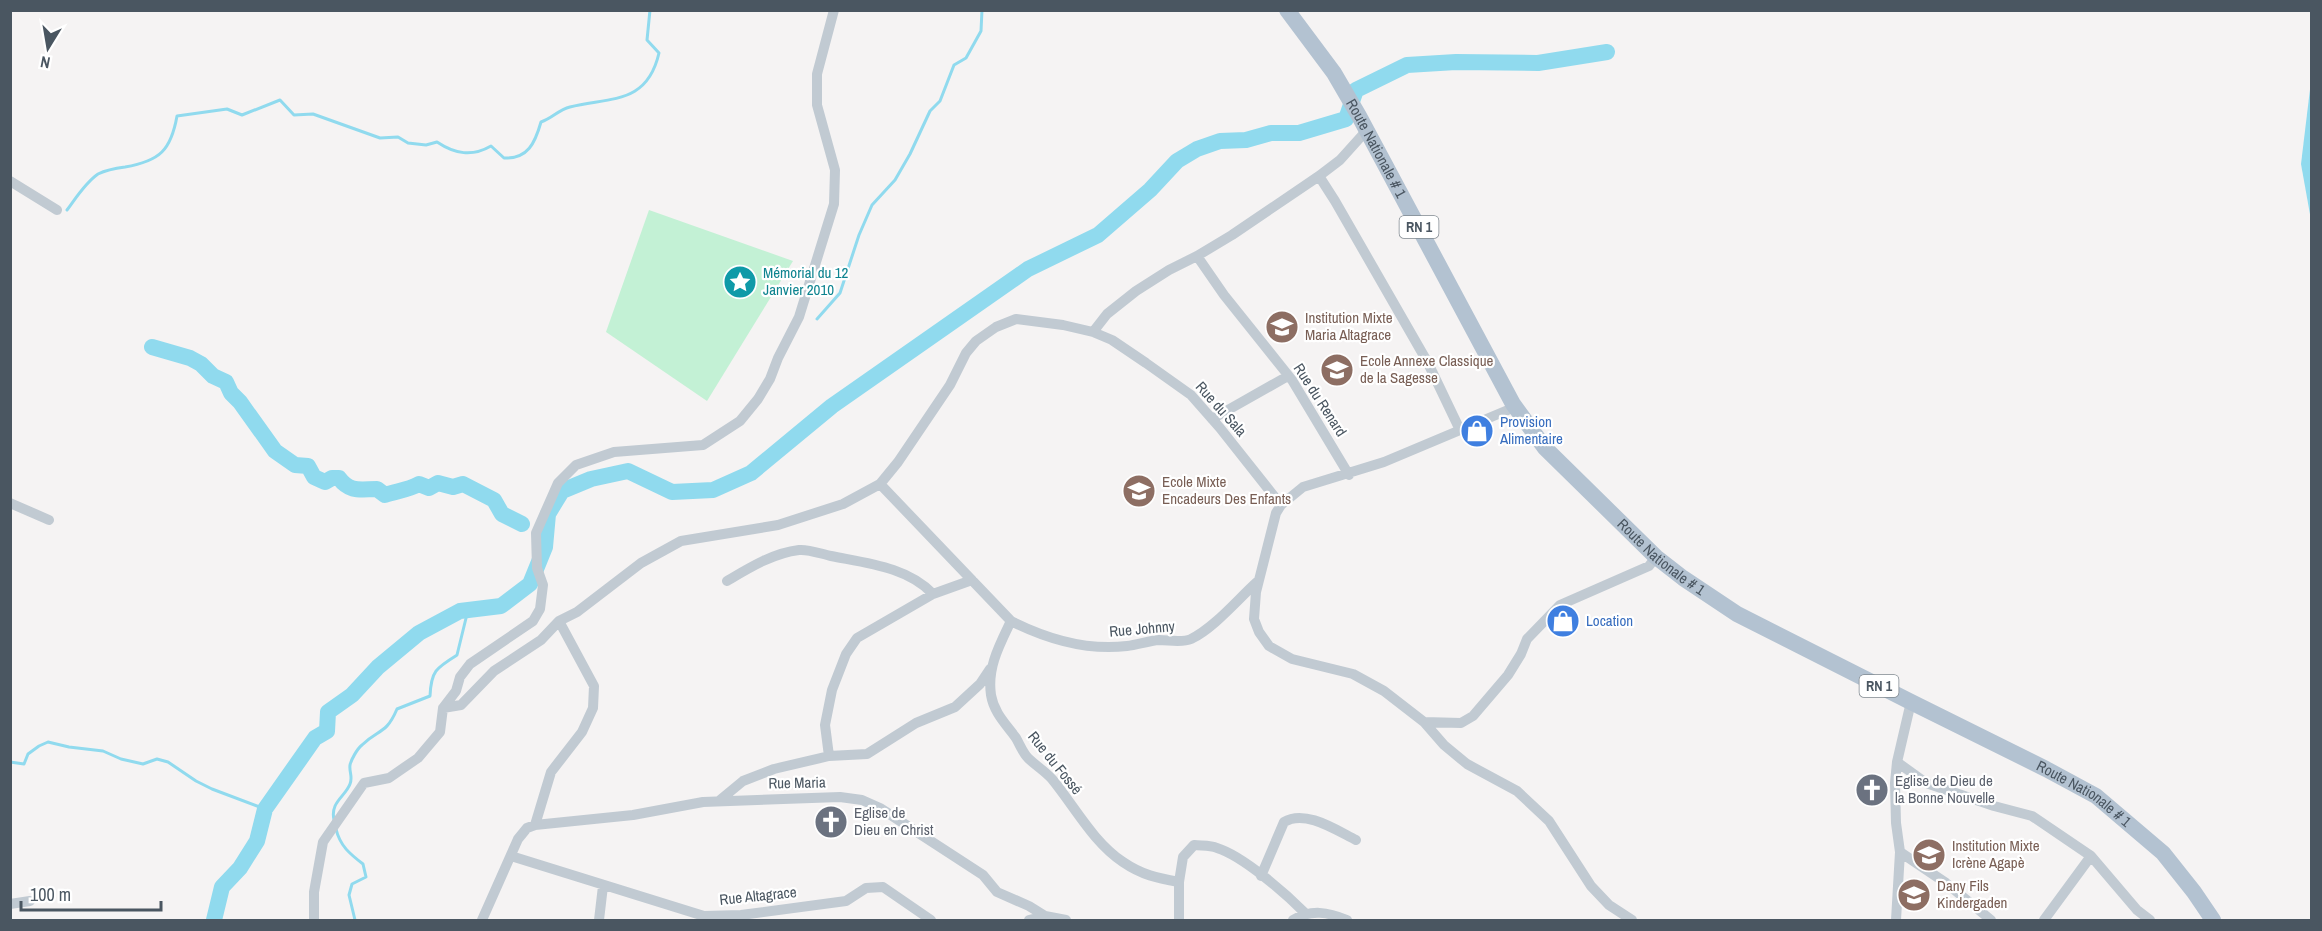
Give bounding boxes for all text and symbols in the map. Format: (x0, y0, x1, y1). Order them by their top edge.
north arrow (18, 18, 78, 78)
text: N (38, 51, 52, 74)
street label: Route Nationale # 1 (1341, 95, 1412, 201)
road number: RN 1 (1400, 216, 1438, 238)
place label: Mémorial du 12 Janvier 2010 (763, 262, 849, 300)
place icon: Mémorial du 12 Janvier 2010 (722, 264, 758, 300)
place label: Institution Mixte Maria Altagrace (1305, 307, 1393, 345)
school or university icon: Institution Mixte Maria Altagrace (1264, 309, 1300, 345)
place label: Ecole Annexe Classique de la Sagesse (1360, 350, 1493, 388)
school or university icon: Ecole Annexe Classique de la Sagesse (1319, 352, 1355, 388)
street label: Rue du Renard (1289, 359, 1352, 440)
street label: Rue du Sala (1191, 376, 1252, 441)
place label: Provision Alimentaire (1499, 411, 1563, 449)
shop icon: Provision Alimentaire (1459, 413, 1495, 449)
place label: Ecole Mixte Encadeurs Des Enfants (1162, 471, 1291, 509)
school or university icon: Ecole Mixte Encadeurs Des Enfants (1121, 473, 1157, 509)
street label: Route Nationale # 1 (1613, 514, 1710, 600)
shop icon: Location (1545, 603, 1581, 639)
place label: Location (1586, 610, 1633, 631)
street label: Rue Johnny (1108, 615, 1176, 642)
road number: RN 1 (1860, 675, 1898, 697)
street label: Rue du Fossé (1023, 727, 1088, 799)
street label: Route Nationale # 1 (2033, 755, 2136, 832)
place label: Eglise de Dieu de la Bonne Nouvelle (1895, 770, 1995, 808)
street label: Rue Maria (768, 771, 826, 793)
church icon: Eglise de Dieu de la Bonne Nouvelle (1854, 772, 1890, 808)
place label: Eglise de Dieu en Christ (854, 802, 934, 840)
church icon: Eglise de Dieu en Christ (813, 804, 849, 840)
place label: Institution Mixte Icrène Agapè (1952, 835, 2040, 873)
school or university icon: Institution Mixte Icrène Agapè (1911, 837, 1947, 873)
scale bar (21, 874, 160, 912)
place label: Dany Fils Kindergaden (1937, 875, 2007, 913)
school or university icon: Dany Fils Kindergaden (1896, 877, 1932, 913)
street label: Rue Altagrace (718, 881, 798, 910)
text: 100 m (30, 882, 71, 907)

